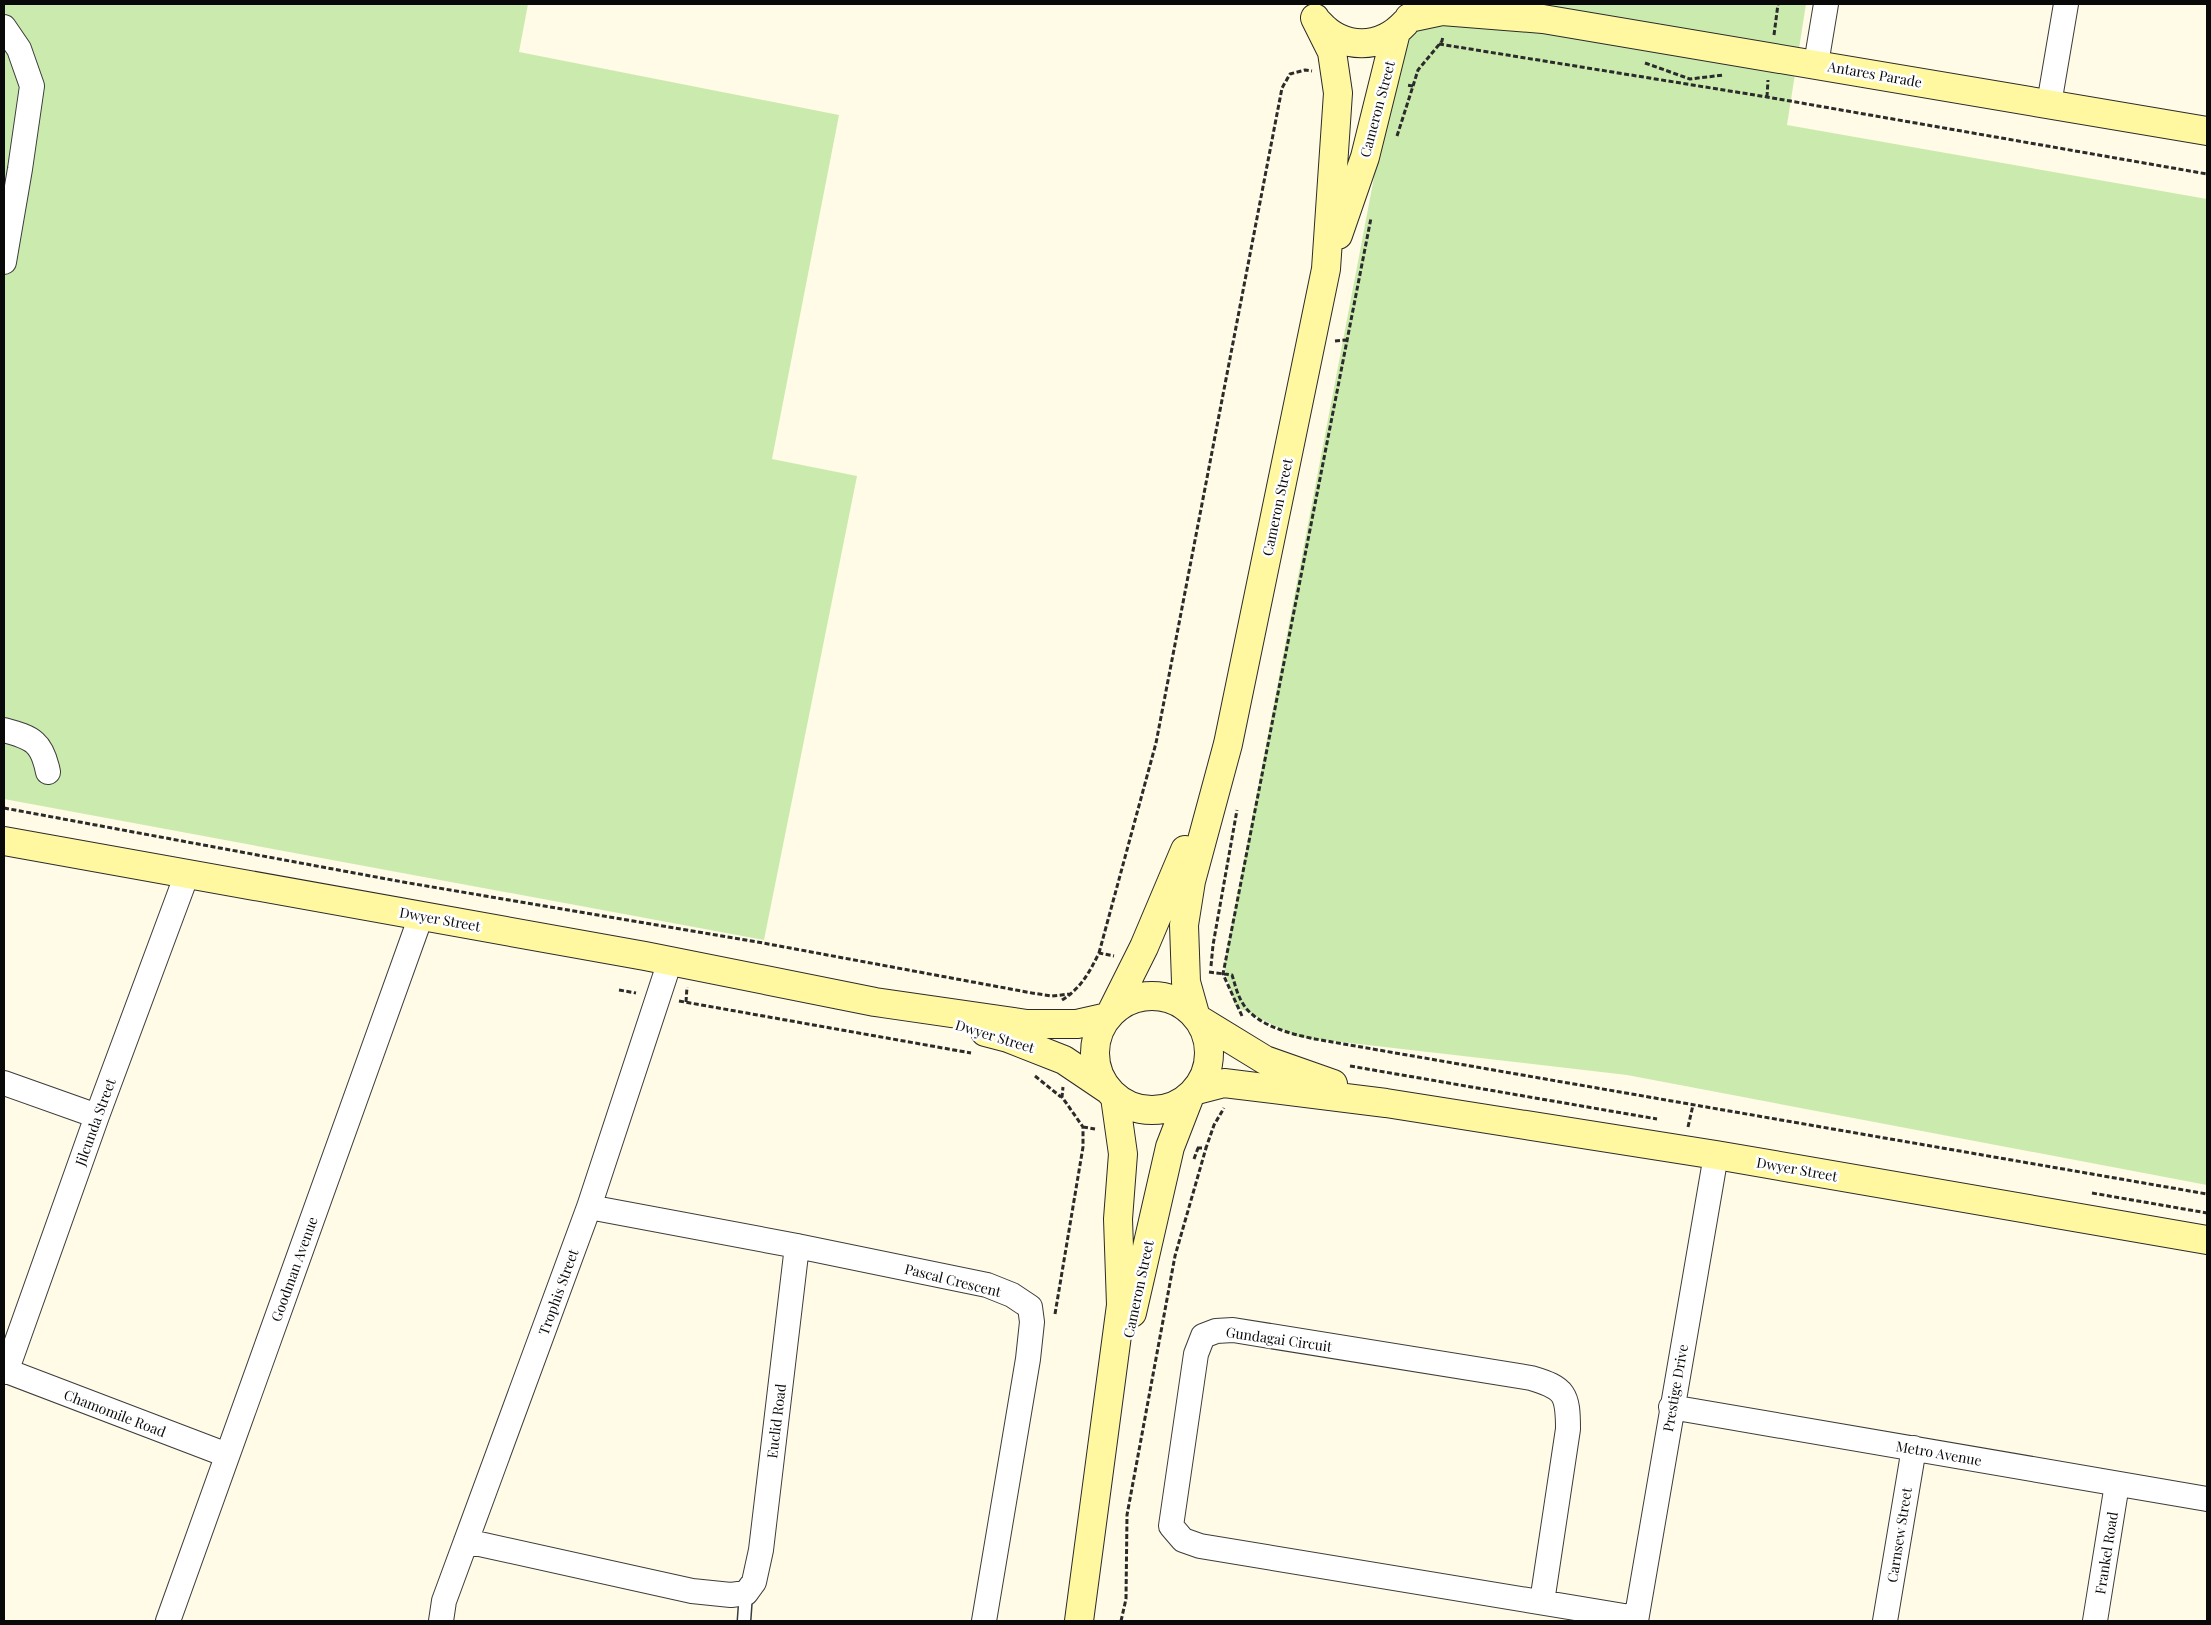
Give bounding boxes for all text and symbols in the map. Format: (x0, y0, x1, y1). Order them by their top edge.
street label: Antares Parade (1825, 56, 1924, 92)
street label: Cameron Street (1355, 58, 1399, 159)
street label: Cameron Street (1257, 456, 1297, 557)
street label: Dwyer Street (398, 903, 483, 936)
street label: Dwyer Street (953, 1015, 1038, 1057)
street label: Jilcunda Street (70, 1075, 120, 1169)
street label: Dwyer Street (1755, 1153, 1840, 1186)
street label: Goodman Avenue (266, 1214, 322, 1324)
street label: Cameron Street (1118, 1238, 1158, 1339)
street label: Trophis Street (534, 1245, 583, 1338)
street label: Pascal Crescent (903, 1259, 1004, 1301)
street label: Gundagai Circuit (1225, 1322, 1334, 1356)
street label: Prestige Drive (1658, 1343, 1692, 1433)
street label: Euclid Road (762, 1383, 790, 1459)
street label: Chamomile Road (61, 1385, 169, 1441)
street label: Metro Avenue (1895, 1436, 1983, 1470)
street label: Carnsew Street (1882, 1485, 1916, 1584)
street label: Frankel Road (2090, 1510, 2122, 1596)

